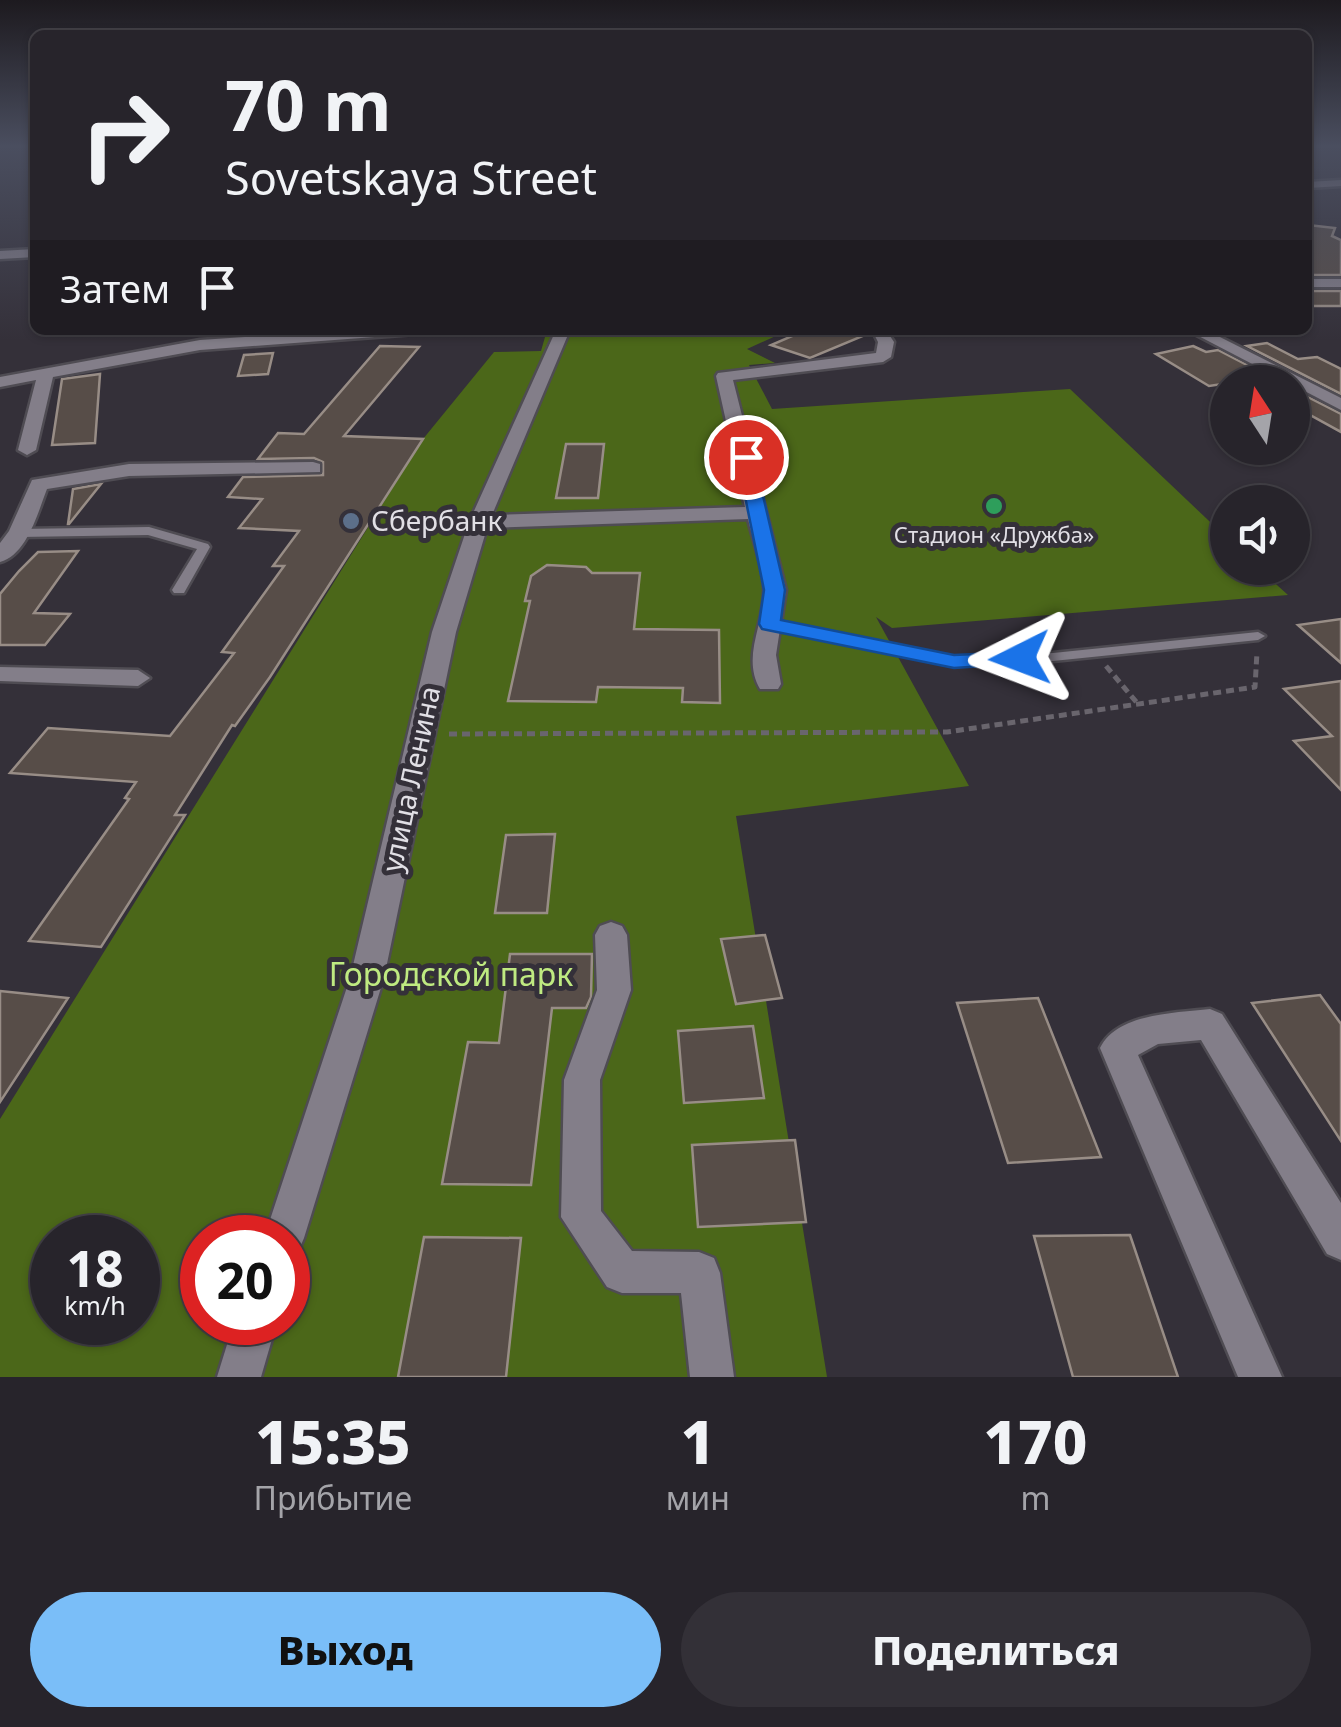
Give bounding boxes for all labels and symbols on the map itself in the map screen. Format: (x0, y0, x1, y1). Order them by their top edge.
north arrow (1210, 365, 1310, 465)
pin (704, 415, 789, 500)
marker: Стадион «Дружба» (983, 495, 1005, 517)
place label: Сбербанк (371, 501, 503, 539)
marker: Сбербанк (340, 510, 362, 532)
place label: Стадион «Дружба» (894, 519, 1094, 549)
position arrow (968, 606, 1072, 710)
street label: улица Ленина (372, 682, 448, 875)
park label: Городской парк (329, 952, 573, 995)
speed limit sign: 20 (180, 1215, 310, 1345)

